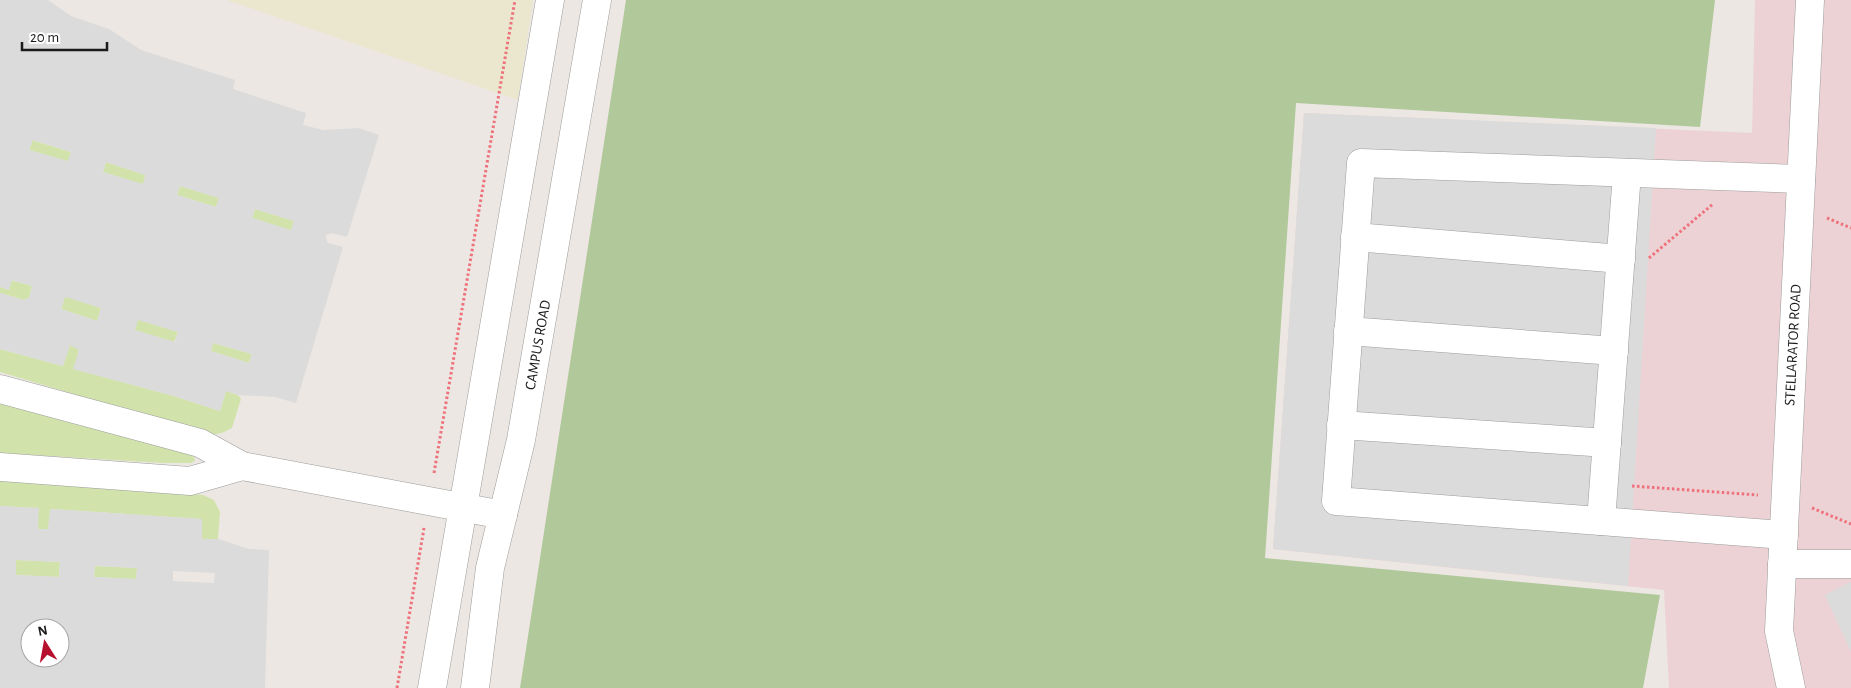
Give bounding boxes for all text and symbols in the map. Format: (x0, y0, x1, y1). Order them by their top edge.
scale bar (22, 20, 108, 52)
text: 20 m (30, 30, 59, 45)
street label: STELLARATOR ROAD (1782, 284, 1804, 406)
street label: CAMPUS ROAD (523, 299, 553, 391)
north arrow (20, 618, 70, 668)
text: N (37, 623, 49, 639)

